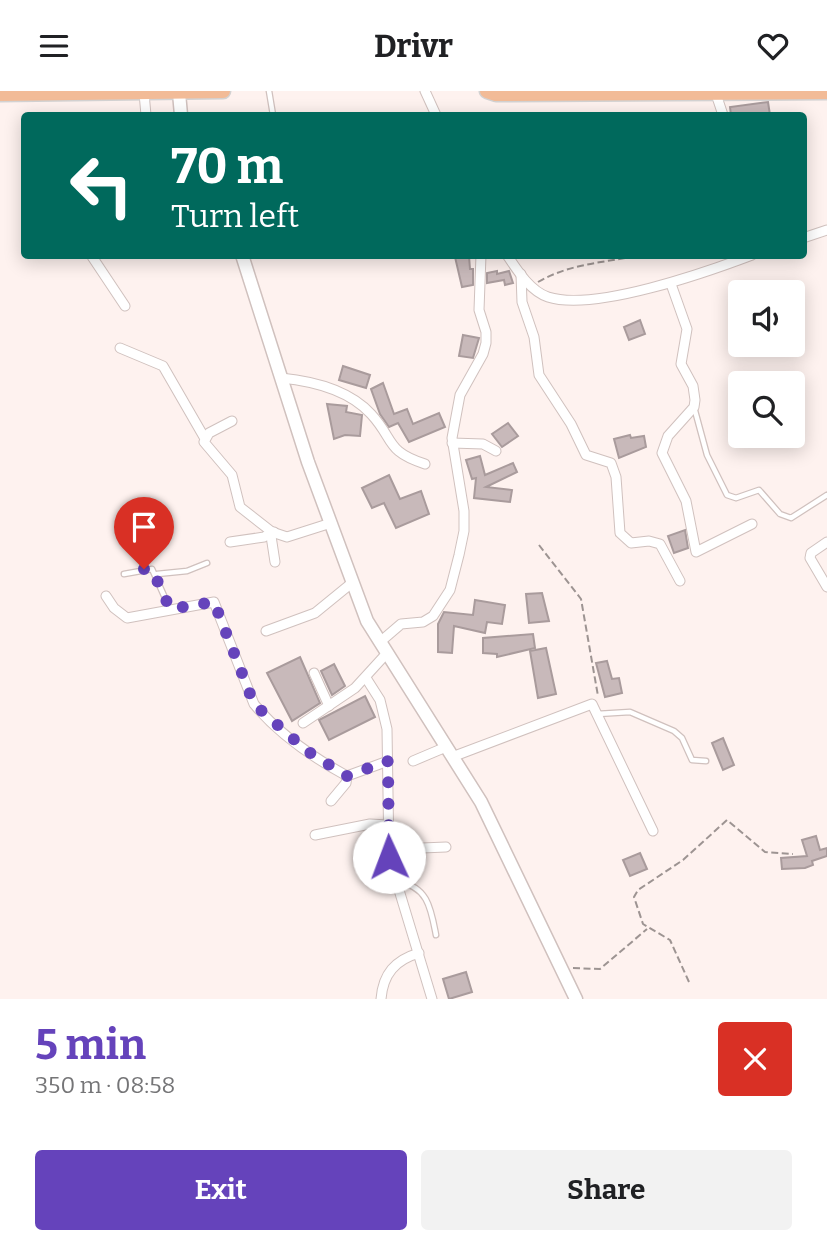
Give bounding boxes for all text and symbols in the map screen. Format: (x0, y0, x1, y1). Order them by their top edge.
icon: menu (35, 27, 73, 65)
text: Drivr (374, 27, 453, 65)
icon: heart (754, 27, 792, 65)
text: 70 m (171, 137, 283, 196)
icon: left (56, 140, 147, 231)
text: Turn left (171, 197, 299, 235)
map controls (728, 280, 805, 448)
button: sound (728, 280, 805, 357)
button: search (728, 371, 805, 448)
pin (114, 497, 174, 569)
icon: arrive (125, 508, 163, 546)
position arrow (352, 820, 426, 894)
text: 5 min (35, 1020, 146, 1070)
button: close (718, 1022, 792, 1096)
text: 350 m · 08:58 (35, 1071, 175, 1099)
button: Exit (35, 1150, 407, 1230)
button: Share (421, 1150, 792, 1230)

